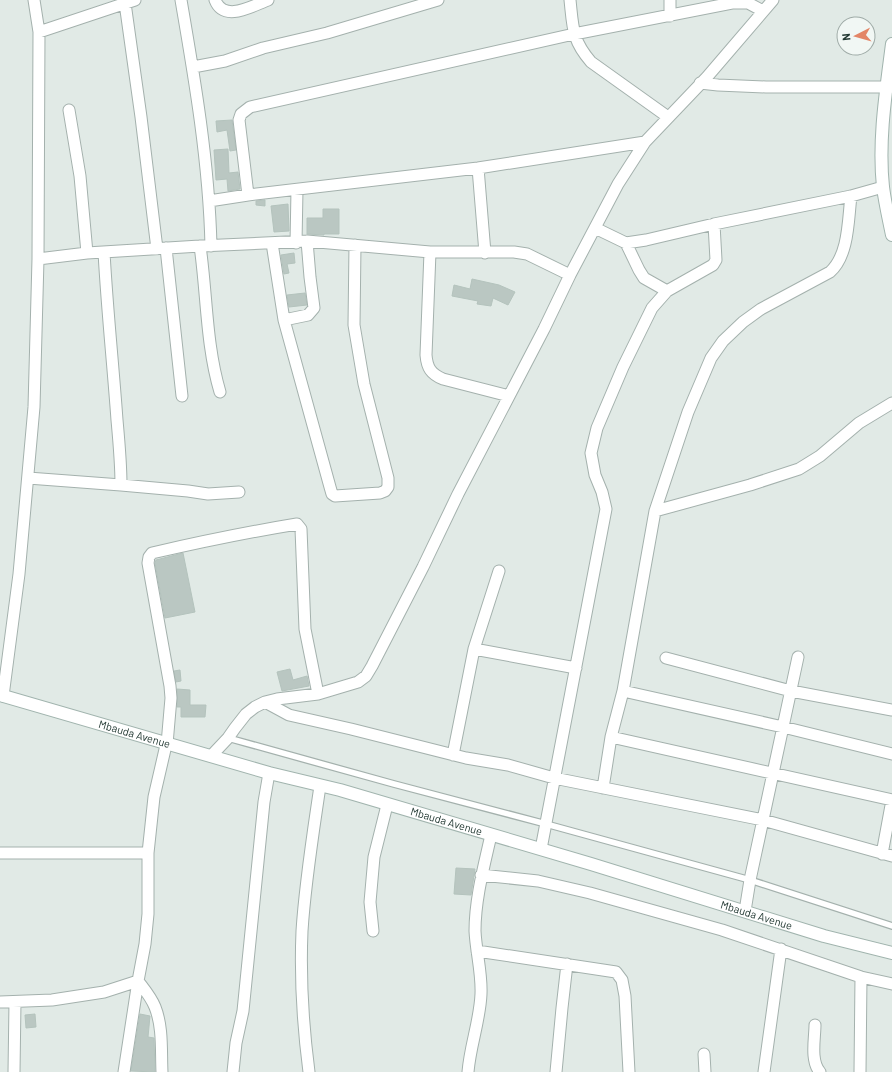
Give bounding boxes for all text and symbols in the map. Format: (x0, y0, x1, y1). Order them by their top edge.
north arrow (836, 16, 876, 56)
text: N (839, 33, 852, 41)
street label: Mbauda Avenue (97, 717, 172, 750)
street label: Mbauda Avenue (409, 804, 484, 838)
street label: Mbauda Avenue (719, 897, 794, 932)

